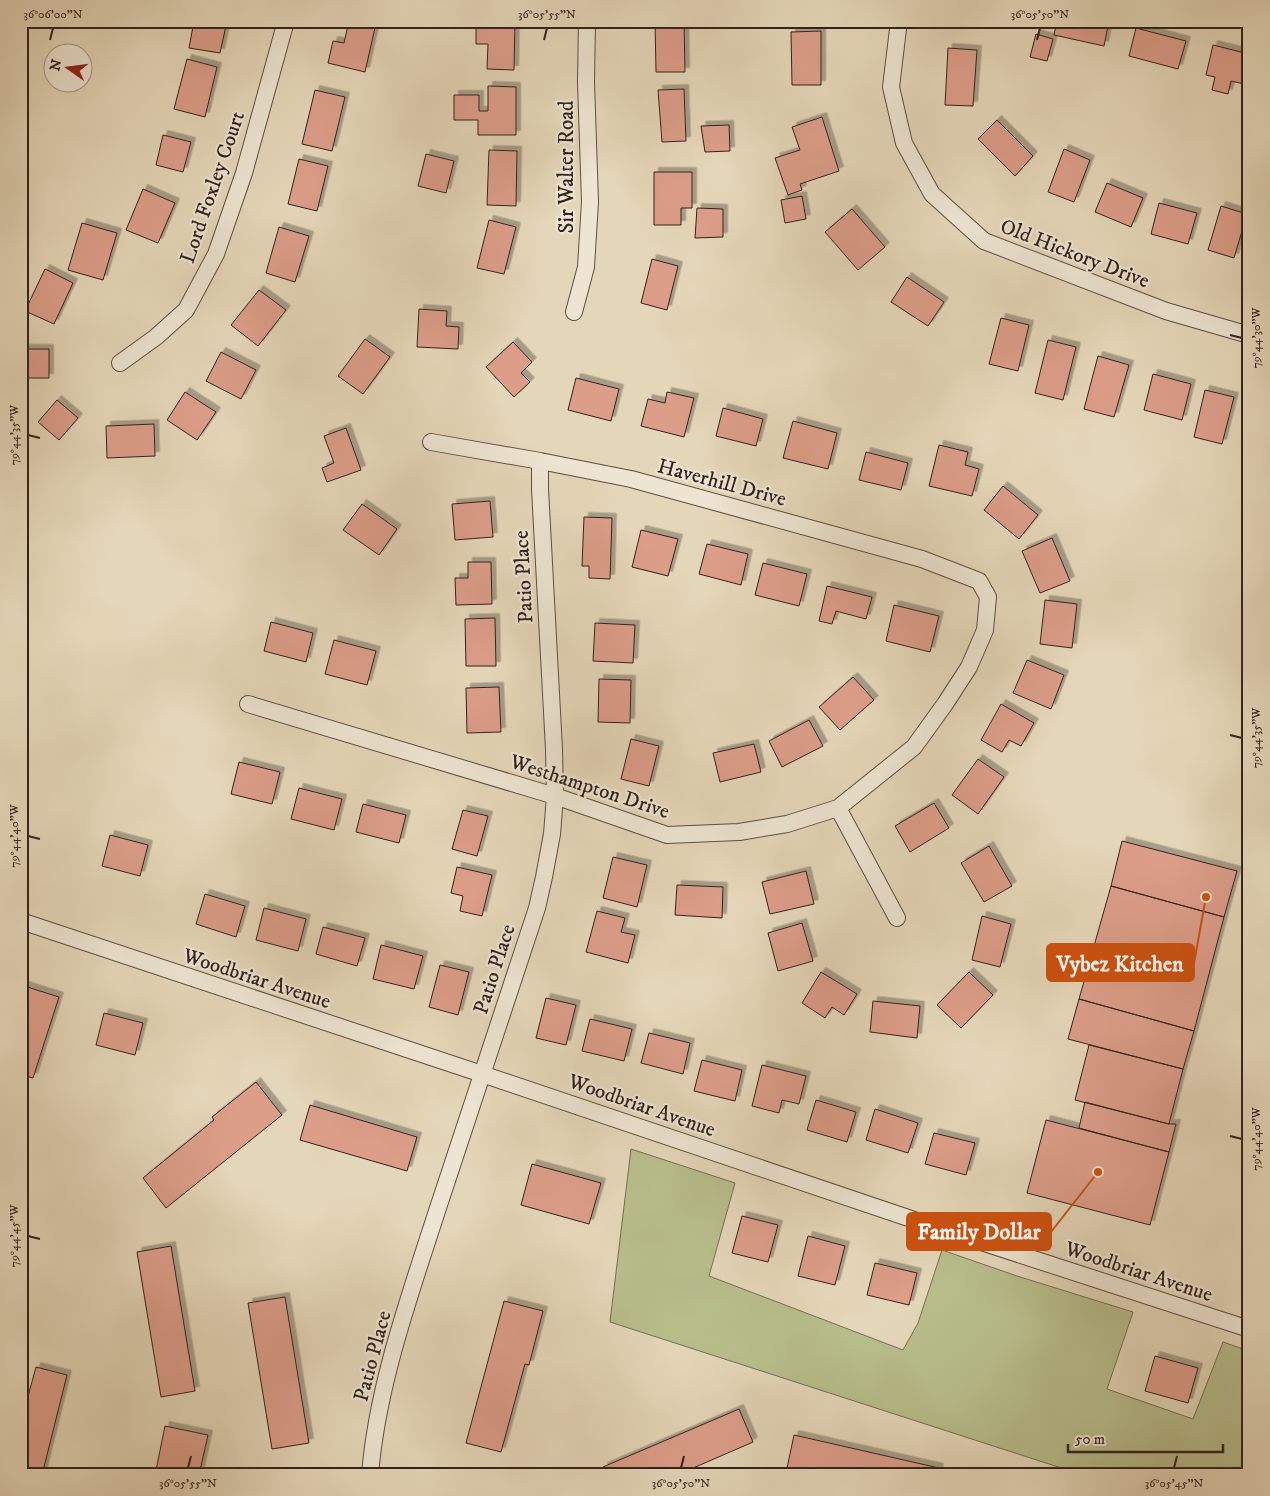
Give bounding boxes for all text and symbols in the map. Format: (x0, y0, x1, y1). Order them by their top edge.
text: 36°06'00"N (23, 7, 83, 22)
text: 36°05'55"N (518, 7, 576, 22)
text: 36°05'50"N (1011, 7, 1069, 22)
north arrow (42, 42, 92, 92)
text: N (46, 57, 67, 73)
street label: Sir Walter Road (554, 100, 580, 234)
street label: Lord Foxley Court (175, 108, 251, 267)
street label: Old Hickory Drive (996, 214, 1153, 294)
text: 79°44'30"W (1249, 307, 1264, 368)
text: 79°44'35"W (7, 404, 22, 465)
street label: Haverhill Drive (654, 453, 789, 513)
street label: Patio Place (509, 530, 539, 624)
text: 79°44'35"W (1249, 707, 1264, 768)
street label: Westhampton Drive (506, 749, 673, 825)
text: 79°44'40"W (7, 803, 22, 868)
street label: Patio Place (468, 921, 522, 1018)
street label: Woodbriar Avenue (179, 943, 334, 1015)
callout: Vybez Kitchen (1047, 944, 1194, 981)
text: Vybez Kitchen (1055, 951, 1184, 978)
street label: Woodbriar Avenue (564, 1068, 719, 1143)
text: 79°44'40"W (1249, 1106, 1264, 1171)
text: 79°44'45"W (7, 1204, 22, 1267)
callout: Family Dollar (907, 1213, 1051, 1250)
text: Family Dollar (917, 1219, 1042, 1246)
street label: Woodbriar Avenue (1061, 1236, 1216, 1308)
street label: Patio Place (348, 1308, 398, 1405)
scale bar (1068, 1421, 1222, 1453)
text: 50 m (1075, 1430, 1105, 1449)
text: 36°05'55"N (159, 1476, 217, 1491)
text: 36°05'50"N (652, 1476, 710, 1491)
text: 36°05'45"N (1145, 1476, 1203, 1491)

